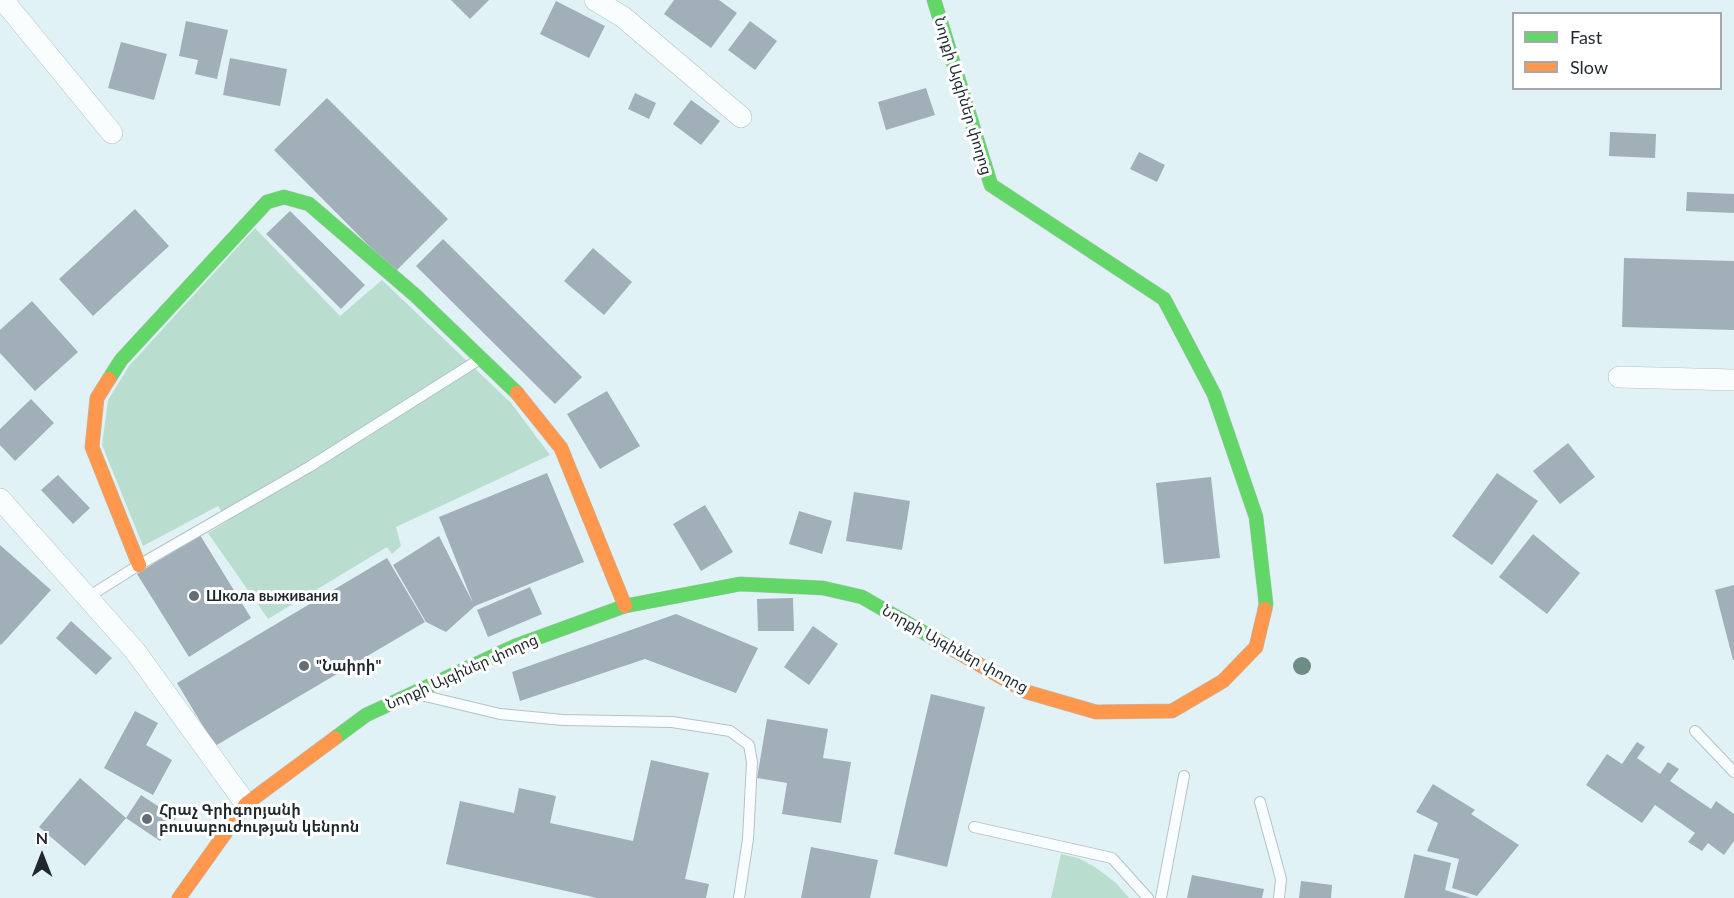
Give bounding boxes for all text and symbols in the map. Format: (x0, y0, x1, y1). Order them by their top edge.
legend (1512, 12, 1722, 90)
street label: Նորքի Այգիներ փողոց (930, 15, 996, 177)
text: Fast (1570, 26, 1602, 48)
text: Slow (1570, 56, 1608, 78)
place label: Школа выживания (206, 587, 338, 605)
marker: Школа выживания (187, 589, 201, 603)
street label: Նորքի Այգիներ փողոց (879, 601, 1031, 697)
street label: Նորքի Այգիներ փողոց (383, 630, 541, 714)
place label: "Նաիրի" (316, 657, 381, 675)
marker: "Նաիրի" (297, 659, 311, 673)
place label: Հրաչ Գրիգորյանի բուսաբուժության կենրոն (159, 801, 359, 836)
marker: Հրաչ Գրիգորյանի բուսաբուժության կենրոն (140, 812, 154, 826)
north arrow (12, 826, 72, 886)
text: N (36, 828, 48, 847)

